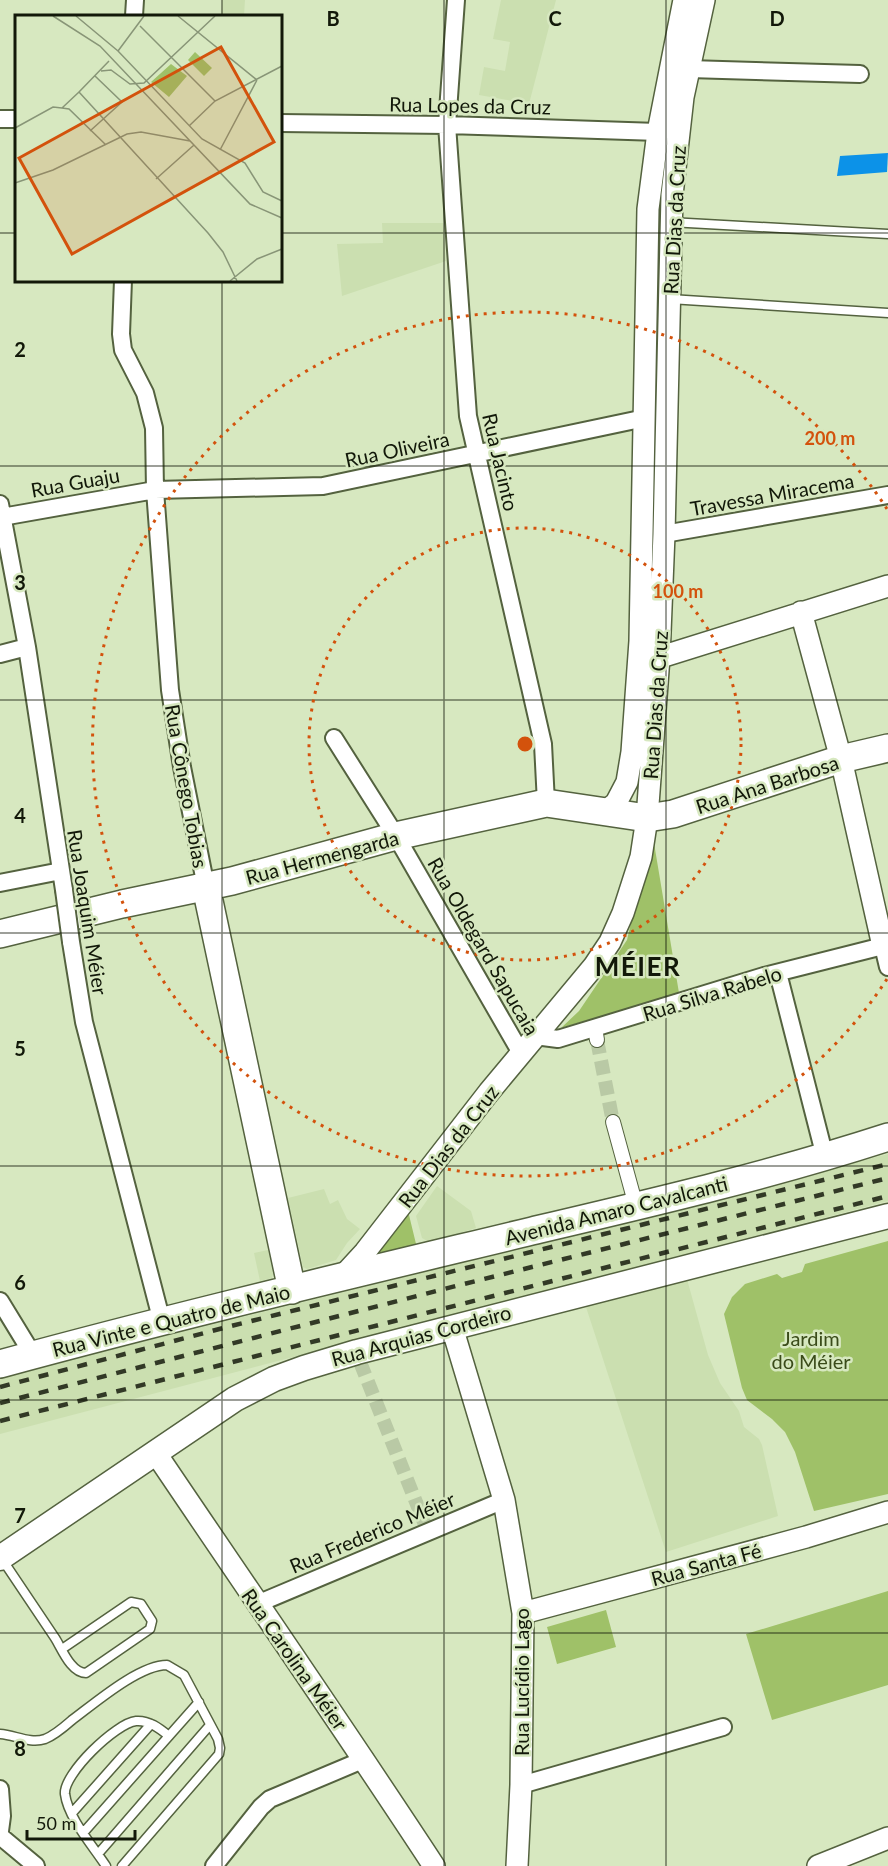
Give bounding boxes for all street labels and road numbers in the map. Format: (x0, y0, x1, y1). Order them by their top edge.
street label: Rua Lopes da Cruz (389, 92, 551, 118)
street label: Rua Dias da Cruz (658, 145, 690, 295)
street label: Rua Jacinto (478, 411, 524, 513)
street label: Rua Oliveira (343, 426, 451, 472)
street label: Rua Guaju (29, 462, 121, 502)
street label: Travessa Miracema (688, 468, 856, 520)
street label: Rua Dias da Cruz (638, 630, 672, 780)
street label: Rua Cônego Tobias (161, 702, 213, 870)
street label: Rua Ana Barbosa (693, 750, 841, 818)
street label: Rua Hermengarda (243, 825, 401, 889)
street label: Rua Joaquim Méier (63, 827, 113, 997)
street label: Rua Oldegard Sapucaia (423, 853, 545, 1039)
street label: Rua Silva Rabelo (640, 960, 784, 1026)
street label: Rua Dias da Cruz (393, 1080, 503, 1212)
street label: Avenida Amaro Cavalcanti (502, 1171, 730, 1249)
street label: Rua Vinte e Quatro de Maio (50, 1279, 292, 1361)
street label: Rua Arquias Cordeiro (329, 1299, 513, 1371)
street label: Rua Frederico Méier (286, 1486, 459, 1578)
street label: Rua Santa Fé (648, 1538, 764, 1590)
street label: Rua Carolina Méier (237, 1584, 353, 1735)
street label: Rua Lucídio Lago (509, 1608, 533, 1756)

